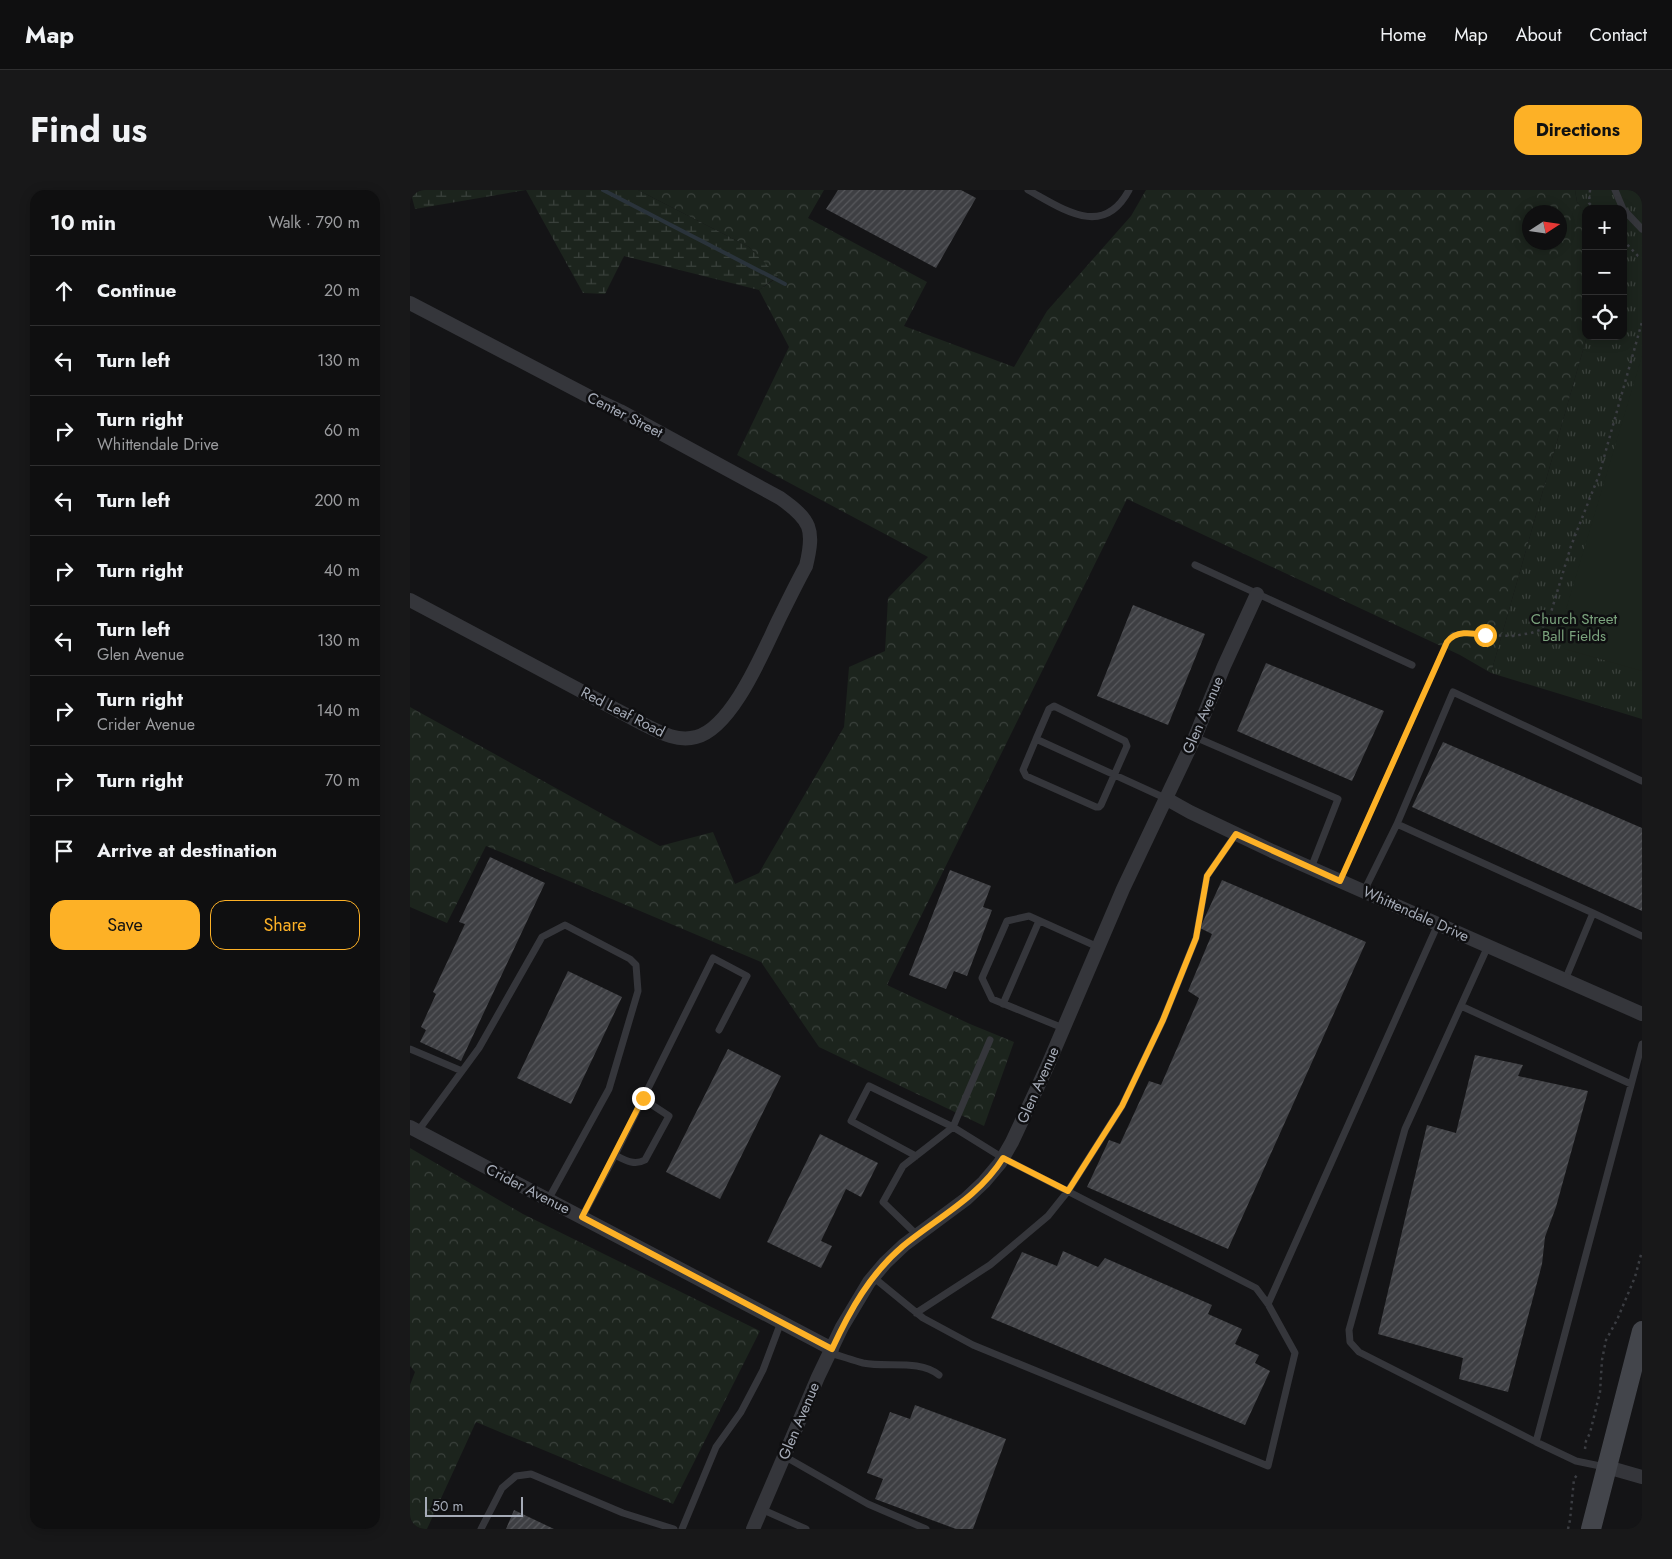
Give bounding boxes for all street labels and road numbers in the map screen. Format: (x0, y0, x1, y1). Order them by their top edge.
street label: Center Street (583, 386, 667, 444)
street label: Glen Avenue (1177, 673, 1229, 757)
street label: Red Leaf Road (577, 681, 669, 743)
street label: Whittendale Drive (1359, 881, 1473, 947)
street label: Glen Avenue (1011, 1043, 1065, 1127)
street label: Crider Avenue (482, 1158, 574, 1220)
street label: Glen Avenue (773, 1379, 825, 1463)

